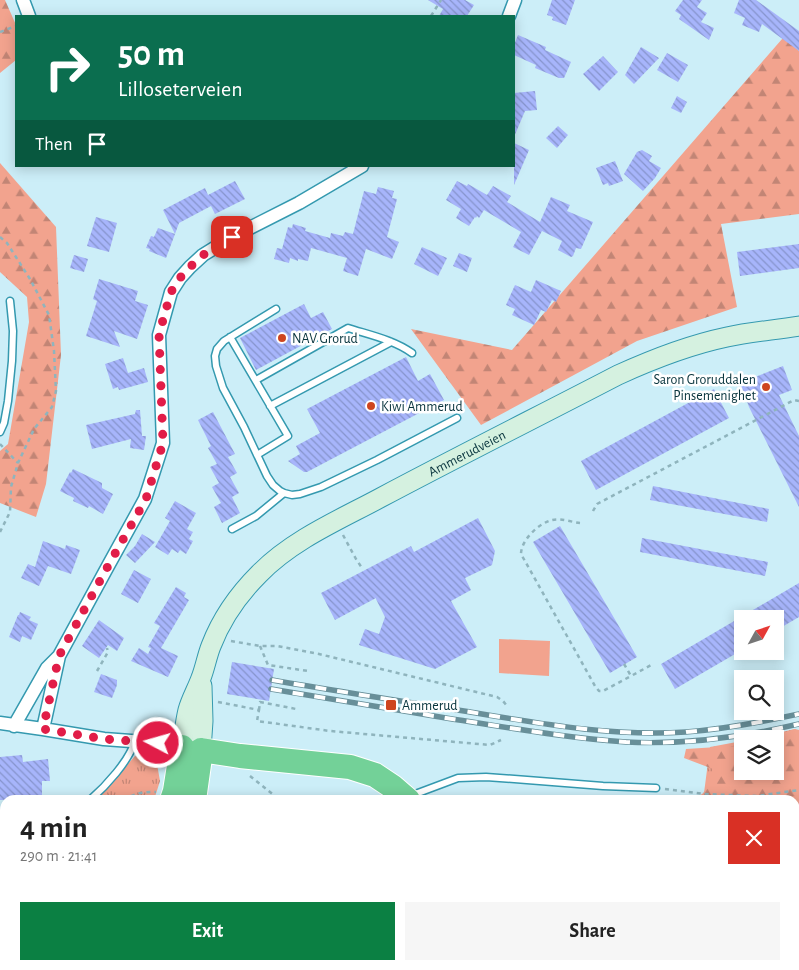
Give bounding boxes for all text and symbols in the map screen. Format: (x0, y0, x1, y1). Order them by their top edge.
icon: right (35, 35, 100, 100)
text: 50 m (118, 37, 185, 72)
text: Lilloseterveien (118, 78, 243, 100)
icon: arrive (83, 130, 111, 158)
text: Then (35, 135, 73, 154)
pin (211, 216, 253, 258)
icon: arrive (218, 223, 246, 251)
marker: NAV Grorud (276, 332, 288, 344)
place label: NAV Grorud (292, 332, 358, 346)
place label: Saron Groruddalen Pinsemenighet (653, 373, 757, 403)
marker: Saron Groruddalen Pinsemenighet (760, 381, 772, 393)
marker: Kiwi Ammerud (365, 400, 377, 412)
place label: Kiwi Ammerud (381, 400, 463, 414)
street label: Ammerudveien (426, 428, 508, 479)
north arrow (734, 610, 784, 660)
map controls (734, 610, 784, 780)
button: search (734, 670, 784, 720)
marker: Ammerud (384, 698, 398, 712)
place label: Ammerud (402, 699, 458, 713)
position arrow (131, 716, 183, 768)
button: layers (734, 730, 784, 780)
button: close (728, 812, 780, 864)
text: 4 min (20, 813, 88, 843)
text: 290 m · 21:41 (20, 848, 97, 864)
button: Exit (20, 902, 395, 960)
button: Share (405, 902, 780, 960)

